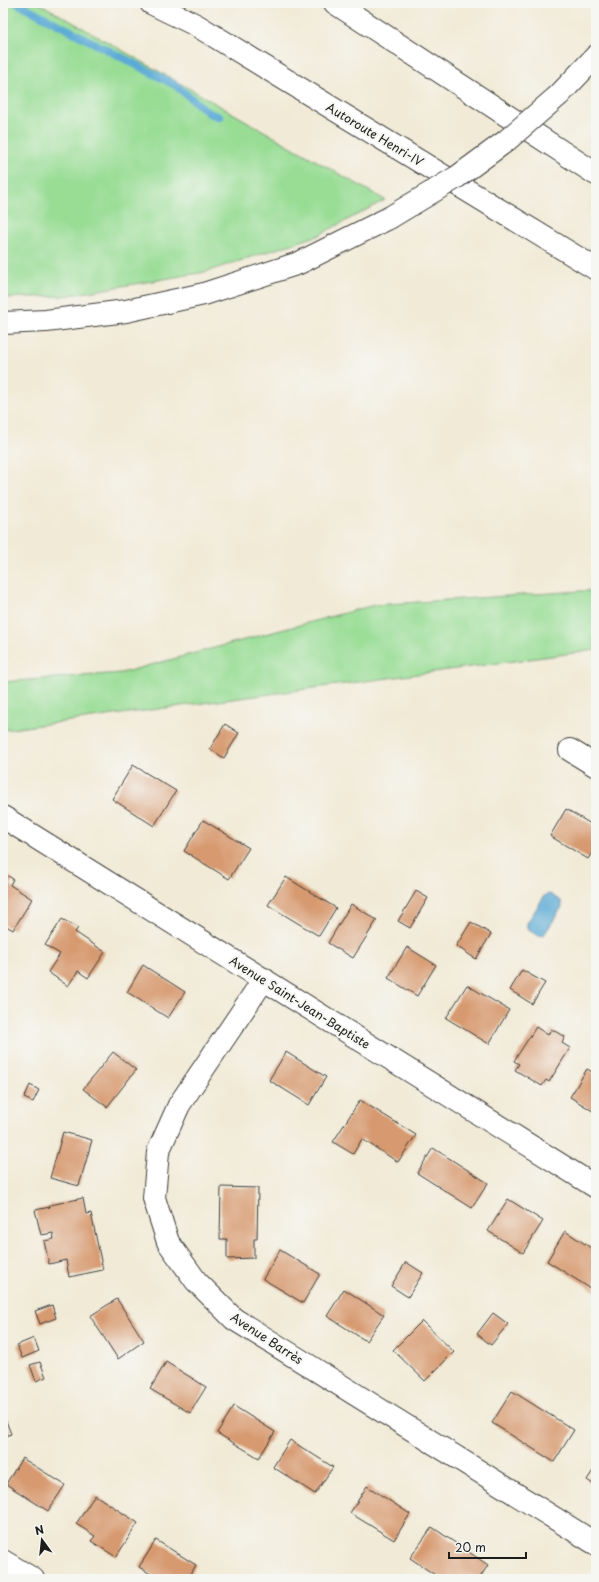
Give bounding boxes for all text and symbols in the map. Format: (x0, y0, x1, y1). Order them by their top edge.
street label: Autoroute Henri-IV (323, 98, 428, 171)
street label: Avenue Saint-Jean-Baptiste (226, 951, 374, 1053)
street label: Avenue Barrès (227, 1308, 307, 1368)
north arrow (22, 1520, 62, 1560)
text: N (33, 1520, 46, 1539)
scale bar (449, 1534, 526, 1560)
text: 20 m (455, 1538, 486, 1556)

